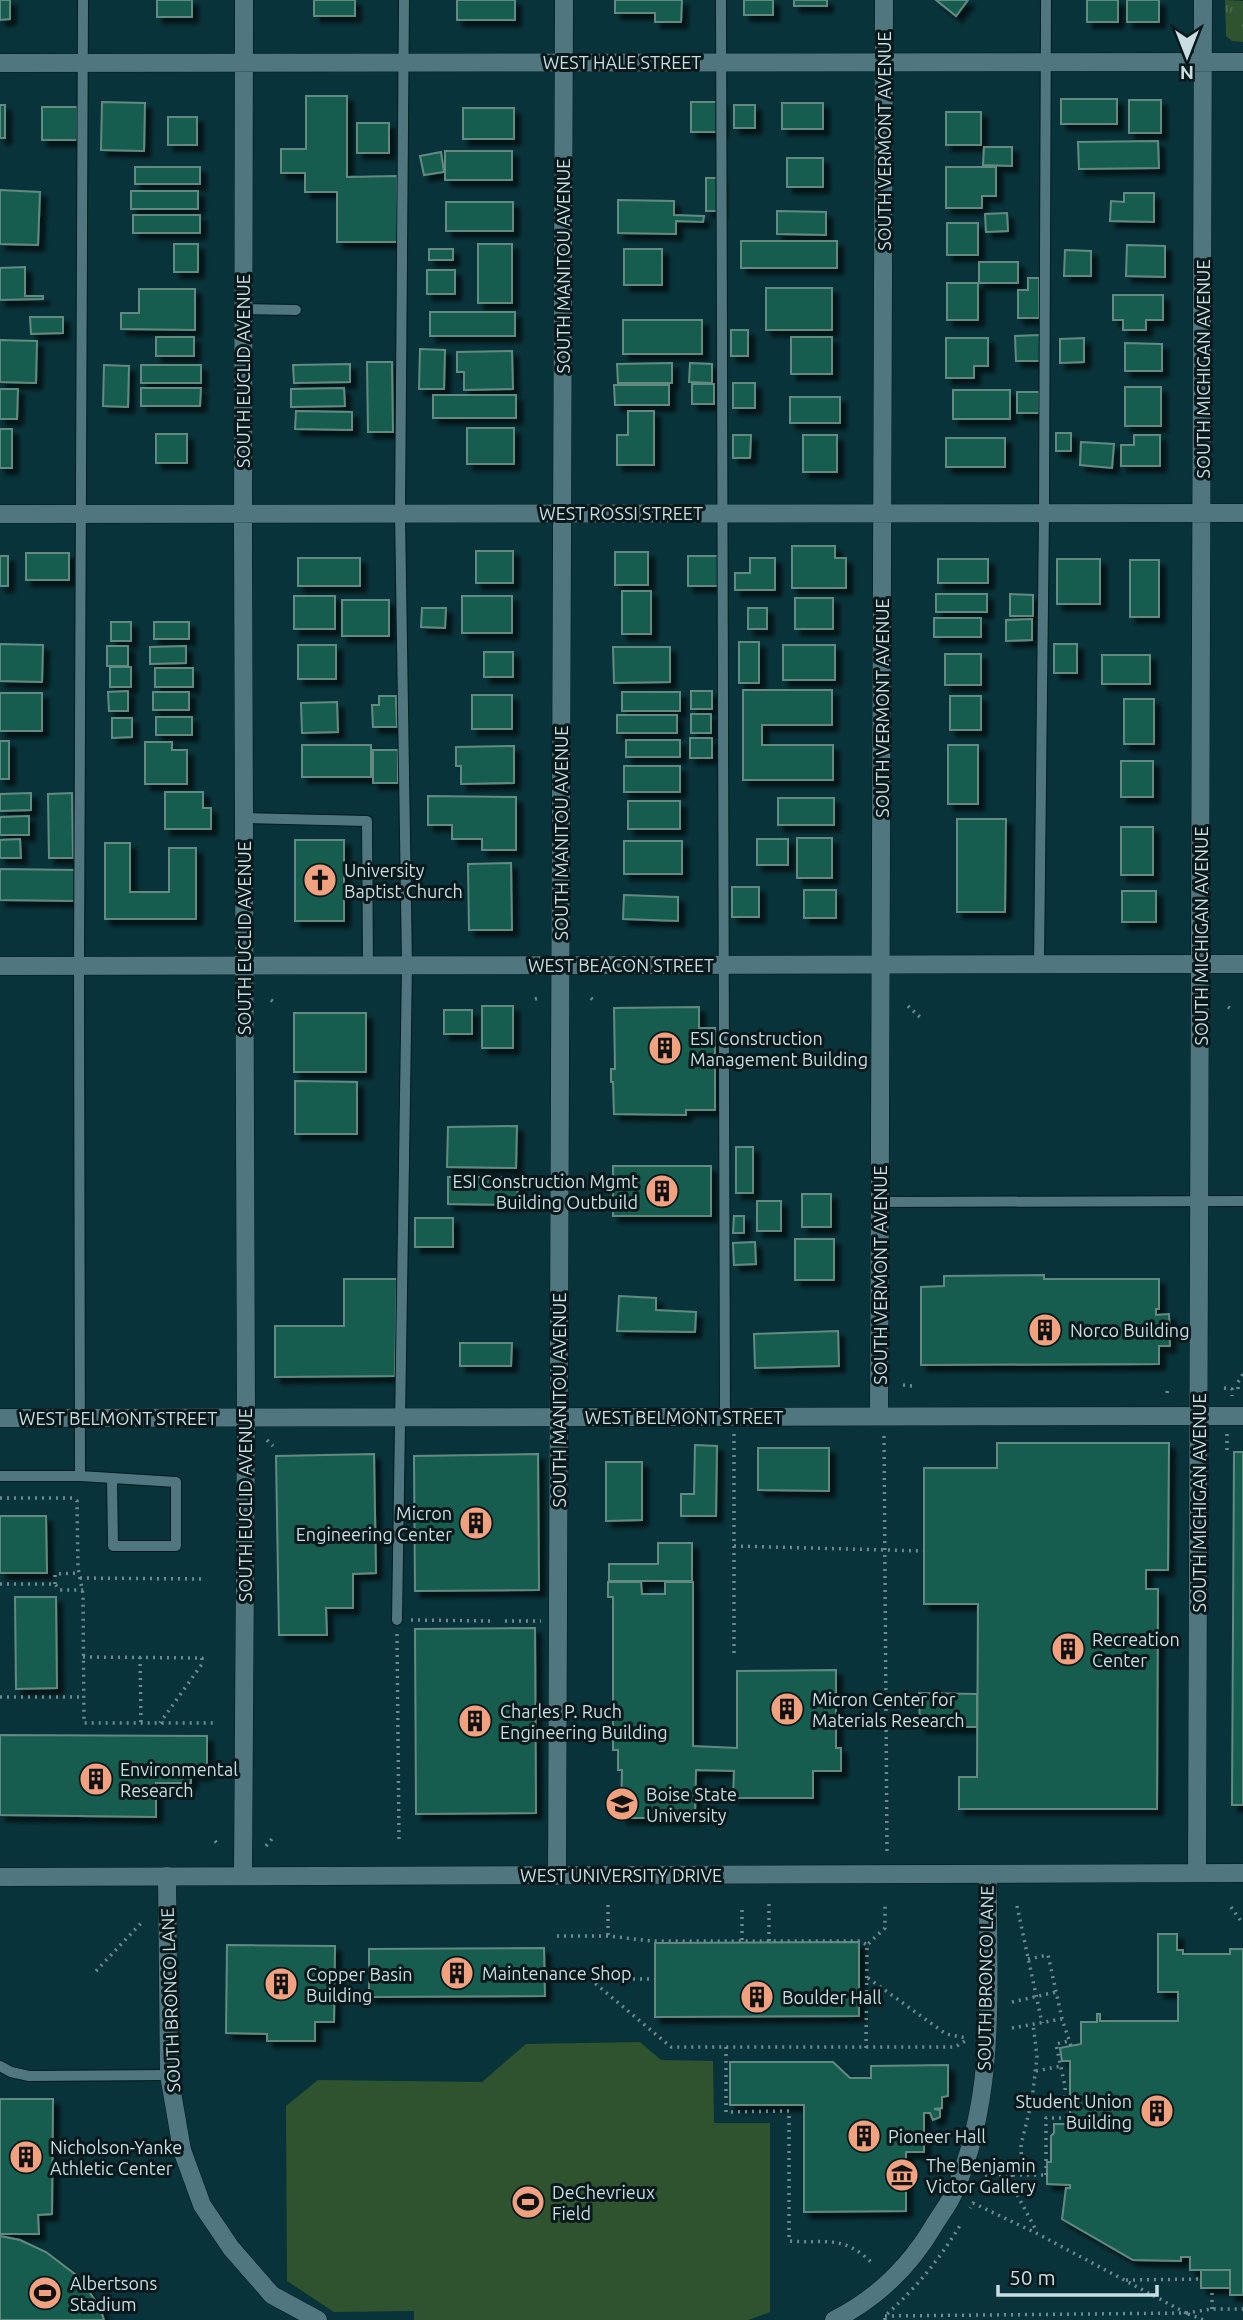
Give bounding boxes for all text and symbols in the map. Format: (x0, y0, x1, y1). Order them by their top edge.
north arrow (1152, 21, 1222, 91)
street label: SOUTH VERMONT AVENUE (874, 31, 894, 251)
street label: WEST HALE STREET (543, 52, 701, 72)
text: N (1180, 62, 1194, 84)
street label: SOUTH MANITOU AVENUE (553, 159, 573, 373)
street label: SOUTH MICHIGAN AVENUE (1193, 260, 1213, 478)
street label: SOUTH EUCLID AVENUE (233, 274, 253, 468)
street label: WEST ROSSI STREET (539, 503, 703, 523)
street label: SOUTH VERMONT AVENUE (872, 598, 892, 818)
street label: SOUTH MANITOU AVENUE (551, 726, 571, 940)
street label: SOUTH MICHIGAN AVENUE (1191, 827, 1211, 1045)
street label: SOUTH EUCLID AVENUE (234, 841, 254, 1035)
place label: University Baptist Church (344, 860, 463, 901)
church icon: University Baptist Church (301, 861, 339, 899)
street label: WEST BEACON STREET (528, 955, 714, 975)
place label: ESI Construction Management Building (690, 1028, 868, 1069)
building icon: ESI Construction Management Building (646, 1029, 684, 1067)
street label: SOUTH VERMONT AVENUE (870, 1165, 890, 1385)
place label: ESI Construction Mgmt Building Outbuild (453, 1171, 638, 1212)
building icon: ESI Construction Mgmt Building Outbuild (643, 1172, 681, 1210)
street label: SOUTH MANITOU AVENUE (549, 1293, 569, 1507)
building icon: Norco Building (1026, 1311, 1064, 1349)
place label: Norco Building (1070, 1320, 1189, 1340)
street label: SOUTH MICHIGAN AVENUE (1189, 1394, 1209, 1612)
street label: WEST BELMONT STREET (585, 1407, 783, 1427)
street label: WEST BELMONT STREET (19, 1408, 217, 1428)
street label: SOUTH EUCLID AVENUE (235, 1408, 255, 1602)
place label: Micron Engineering Center (296, 1503, 452, 1544)
building icon: Micron Engineering Center (457, 1504, 495, 1542)
place label: Recreation Center (1092, 1629, 1180, 1670)
building icon: Recreation Center (1049, 1630, 1087, 1668)
place label: Micron Center for Materials Research (812, 1689, 965, 1730)
building icon: Micron Center for Materials Research (768, 1690, 806, 1728)
place label: Charles P. Ruch Engineering Building (500, 1701, 668, 1742)
building icon: Charles P. Ruch Engineering Building (456, 1702, 494, 1740)
place label: Environmental Research (120, 1759, 238, 1800)
building icon: Environmental Research (77, 1760, 115, 1798)
place label: Boise State University (646, 1784, 737, 1825)
school or university icon: Boise State University (603, 1785, 641, 1823)
street label: WEST UNIVERSITY DRIVE (520, 1865, 722, 1885)
street label: SOUTH BRONCO LANE (973, 1885, 997, 2071)
street label: SOUTH BRONCO LANE (157, 1907, 183, 2093)
building icon: Maintenance Shop (438, 1954, 476, 1992)
place label: Maintenance Shop (482, 1963, 631, 1983)
place label: Copper Basin Building (306, 1964, 413, 2005)
building icon: Copper Basin Building (262, 1965, 300, 2003)
building icon: Boulder Hall (738, 1978, 776, 2016)
place label: Boulder Hall (782, 1987, 882, 2007)
place label: Student Union Building (1016, 2091, 1132, 2132)
building icon: Student Union Building (1138, 2092, 1176, 2130)
building icon: Pioneer Hall (845, 2117, 883, 2155)
place label: Pioneer Hall (888, 2126, 986, 2146)
place label: Nicholson-Yanke Athletic Center (50, 2137, 182, 2178)
building icon: Nicholson-Yanke Athletic Center (7, 2138, 45, 2176)
place label: The Benjamin Victor Gallery (926, 2155, 1036, 2196)
museum icon: The Benjamin Victor Gallery (883, 2156, 921, 2194)
place label: DeChevrieux Field (552, 2182, 655, 2223)
sports icon: DeChevrieux Field (509, 2183, 547, 2221)
scale bar (998, 2254, 1157, 2298)
text: 50 m (1009, 2265, 1056, 2289)
place label: Albertsons Stadium (70, 2273, 157, 2314)
sports icon: Albertsons Stadium (26, 2274, 64, 2312)

